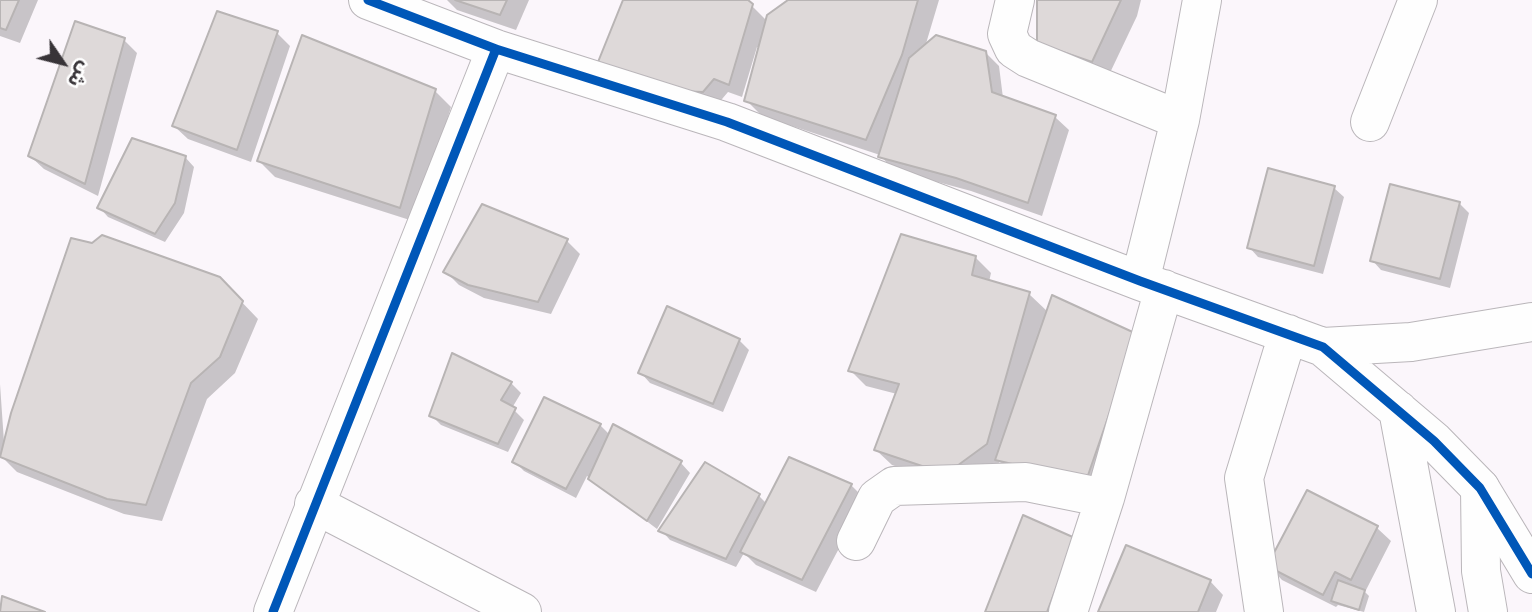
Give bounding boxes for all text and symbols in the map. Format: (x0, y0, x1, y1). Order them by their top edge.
north arrow (28, 28, 98, 98)
text: ش (64, 58, 97, 93)

